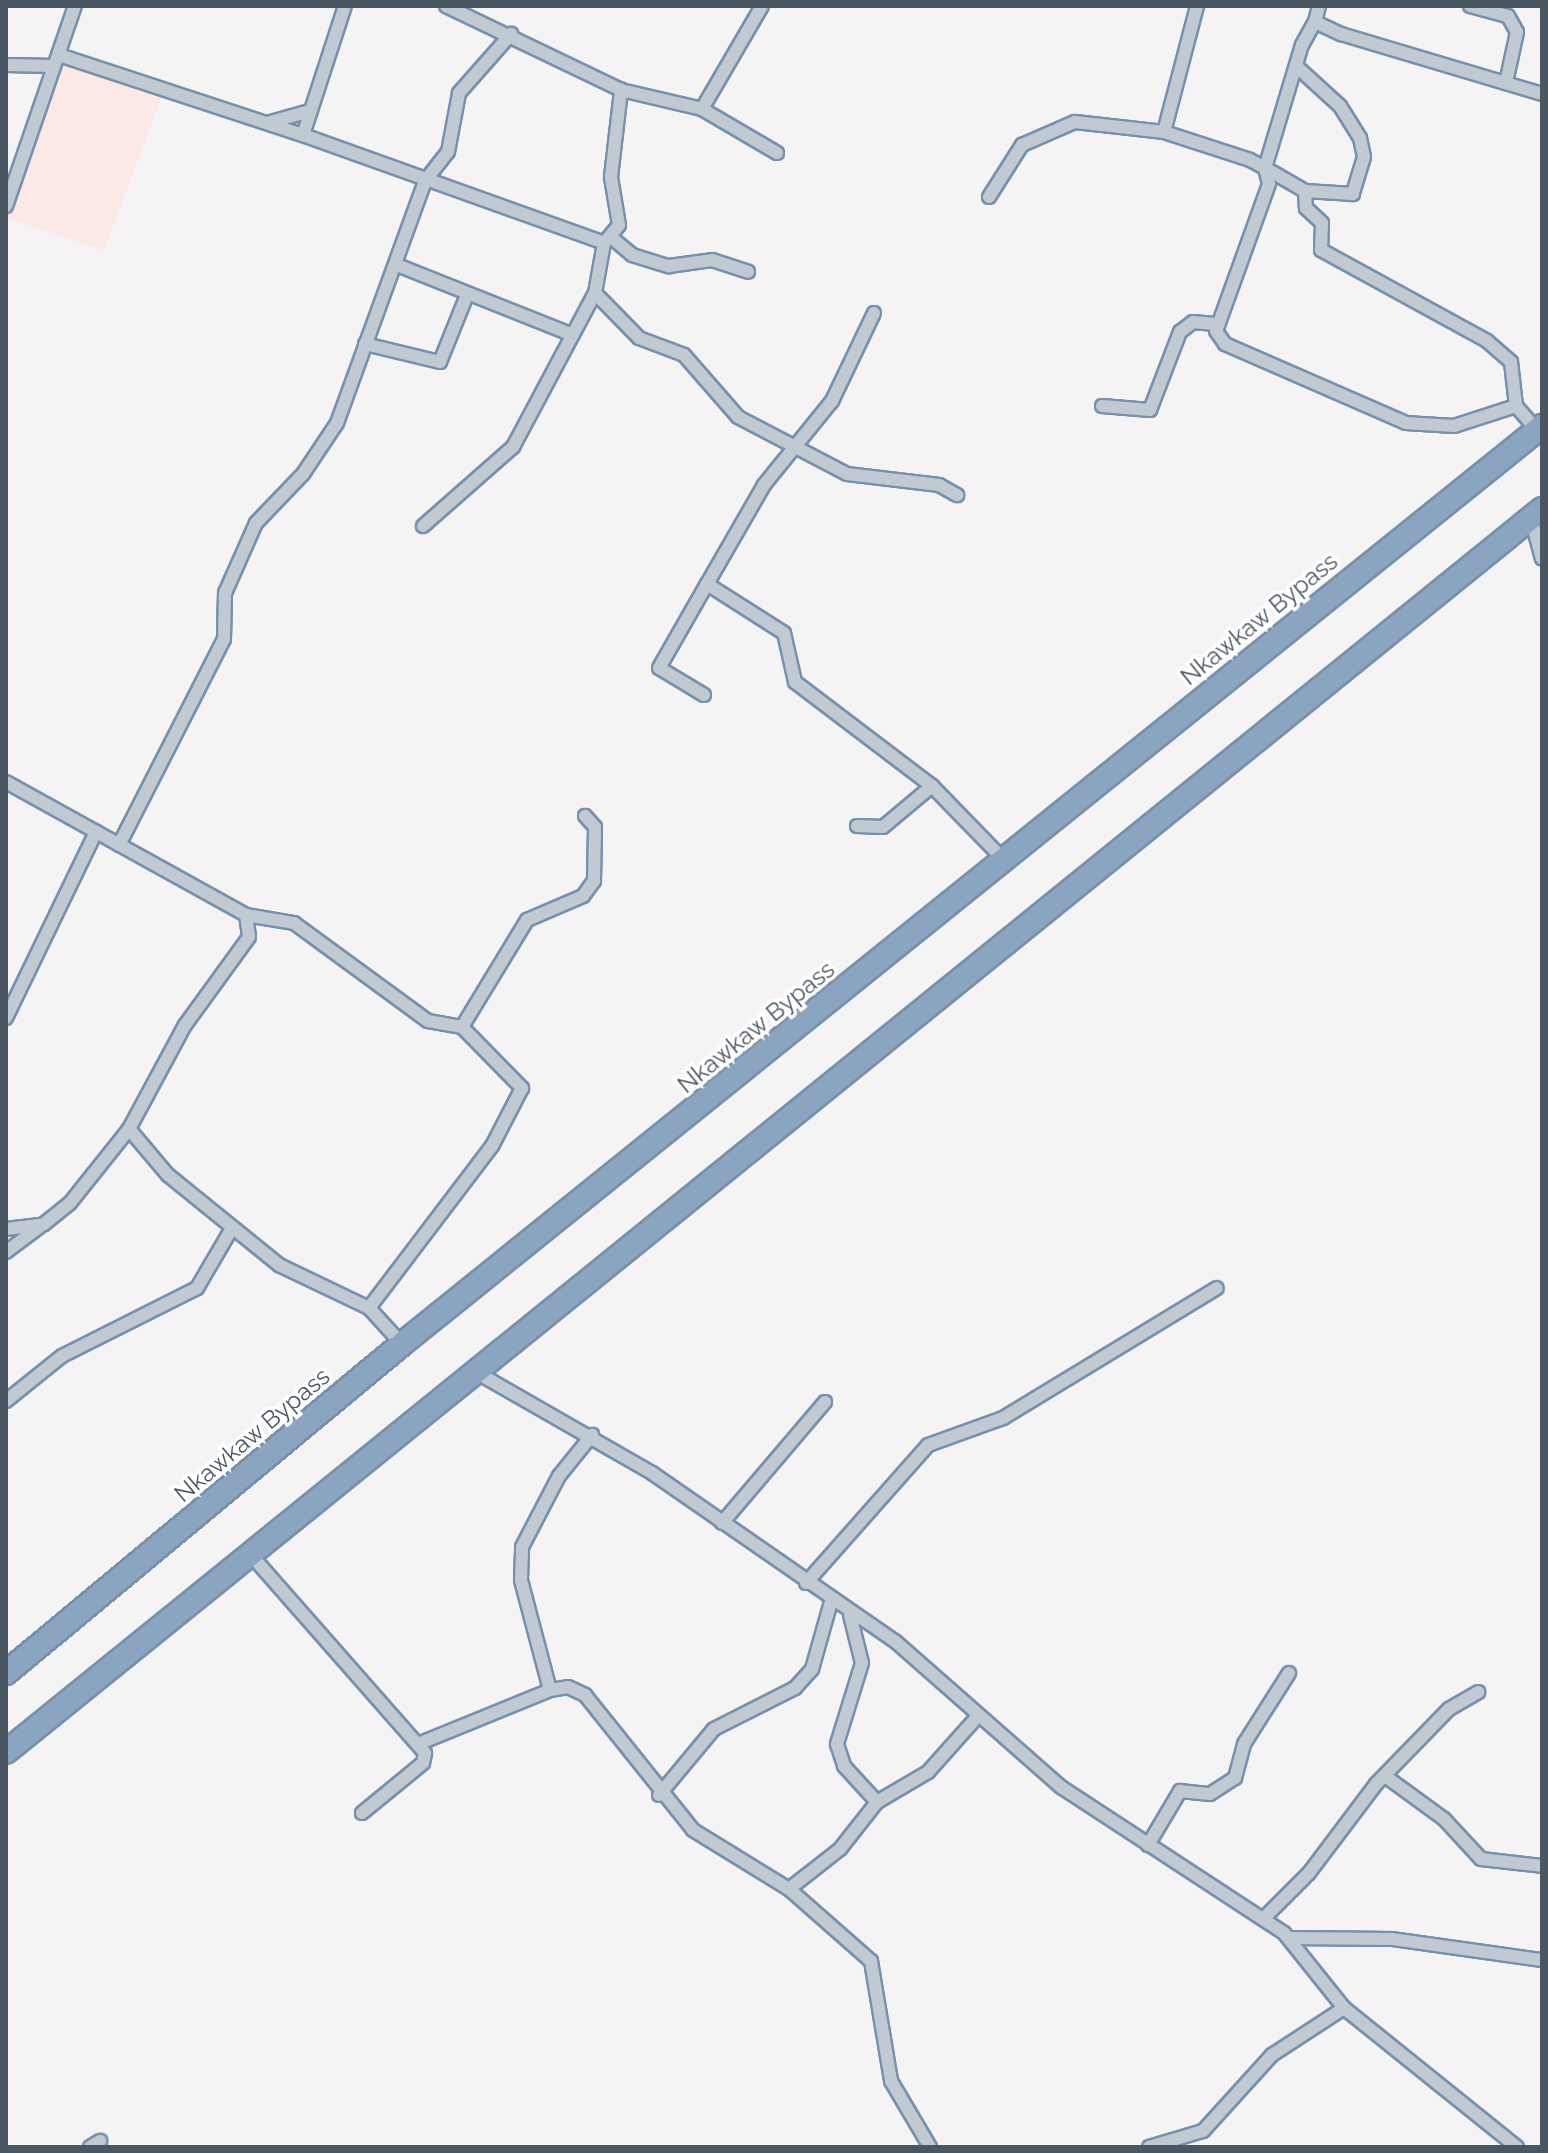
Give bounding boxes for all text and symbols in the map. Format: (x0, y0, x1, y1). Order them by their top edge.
street label: Nkawkaw Bypass (1174, 547, 1344, 691)
street label: Nkawkaw Bypass (671, 955, 841, 1099)
street label: Nkawkaw Bypass (168, 1362, 336, 1508)

